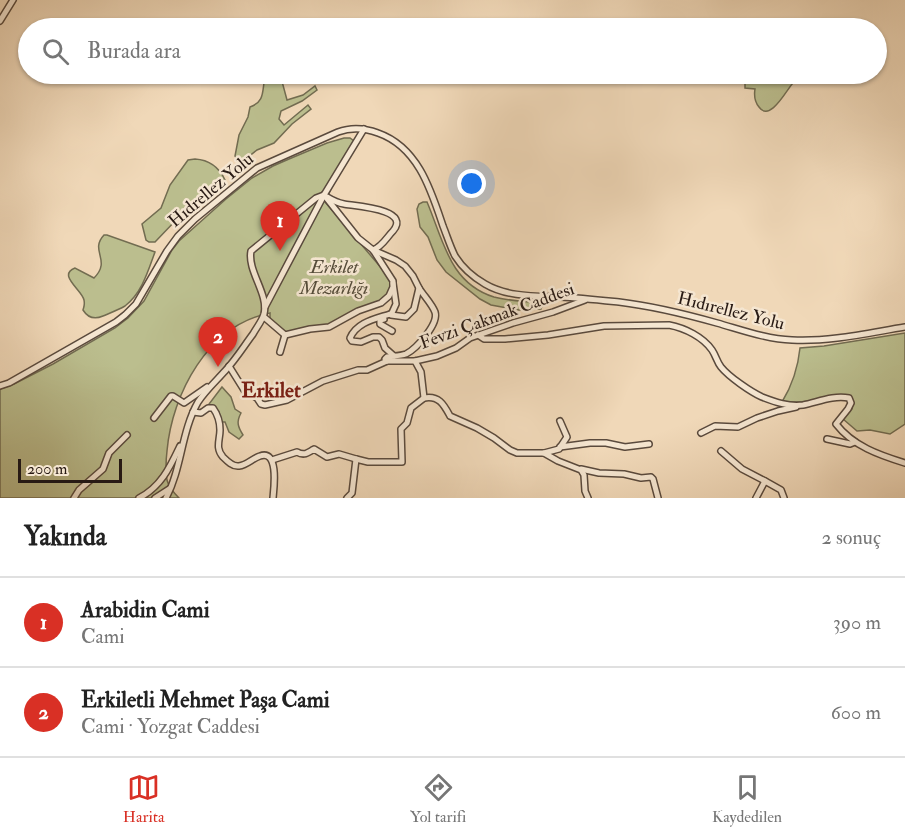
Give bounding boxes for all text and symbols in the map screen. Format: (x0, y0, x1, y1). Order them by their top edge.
search box (18, 18, 887, 84)
icon: search (39, 35, 72, 68)
text: Burada ara (87, 37, 181, 65)
street label: Hıdrellez Yolu (163, 148, 259, 232)
your location (457, 169, 486, 198)
pin: 1 (260, 202, 300, 251)
park label: Erkilet Mezarlığı (299, 256, 368, 300)
street label: Fevzi Çakmak Caddesi (416, 277, 578, 355)
street label: Hıdırellez Yolu (675, 287, 787, 335)
pin: 2 (198, 318, 238, 367)
district label: Erkilet (241, 377, 301, 404)
scale bar (18, 456, 122, 484)
text: 200 m (27, 459, 67, 479)
text: Yakında (24, 521, 106, 553)
text: 2 sonuç (822, 525, 881, 550)
text: Arabidin Cami (81, 596, 210, 624)
text: 1 (40, 610, 47, 635)
text: 390 m (833, 610, 881, 635)
text: Cami (81, 624, 125, 649)
text: Erkiletli Mehmet Paşa Cami (81, 686, 330, 714)
text: 2 (38, 700, 49, 725)
text: 600 m (831, 700, 881, 725)
text: Cami · Yozgat Caddesi (81, 714, 260, 739)
tab: Harita (123, 771, 165, 827)
tab: Yol tarifi (410, 771, 466, 827)
tab: Kaydedilen (712, 771, 782, 827)

